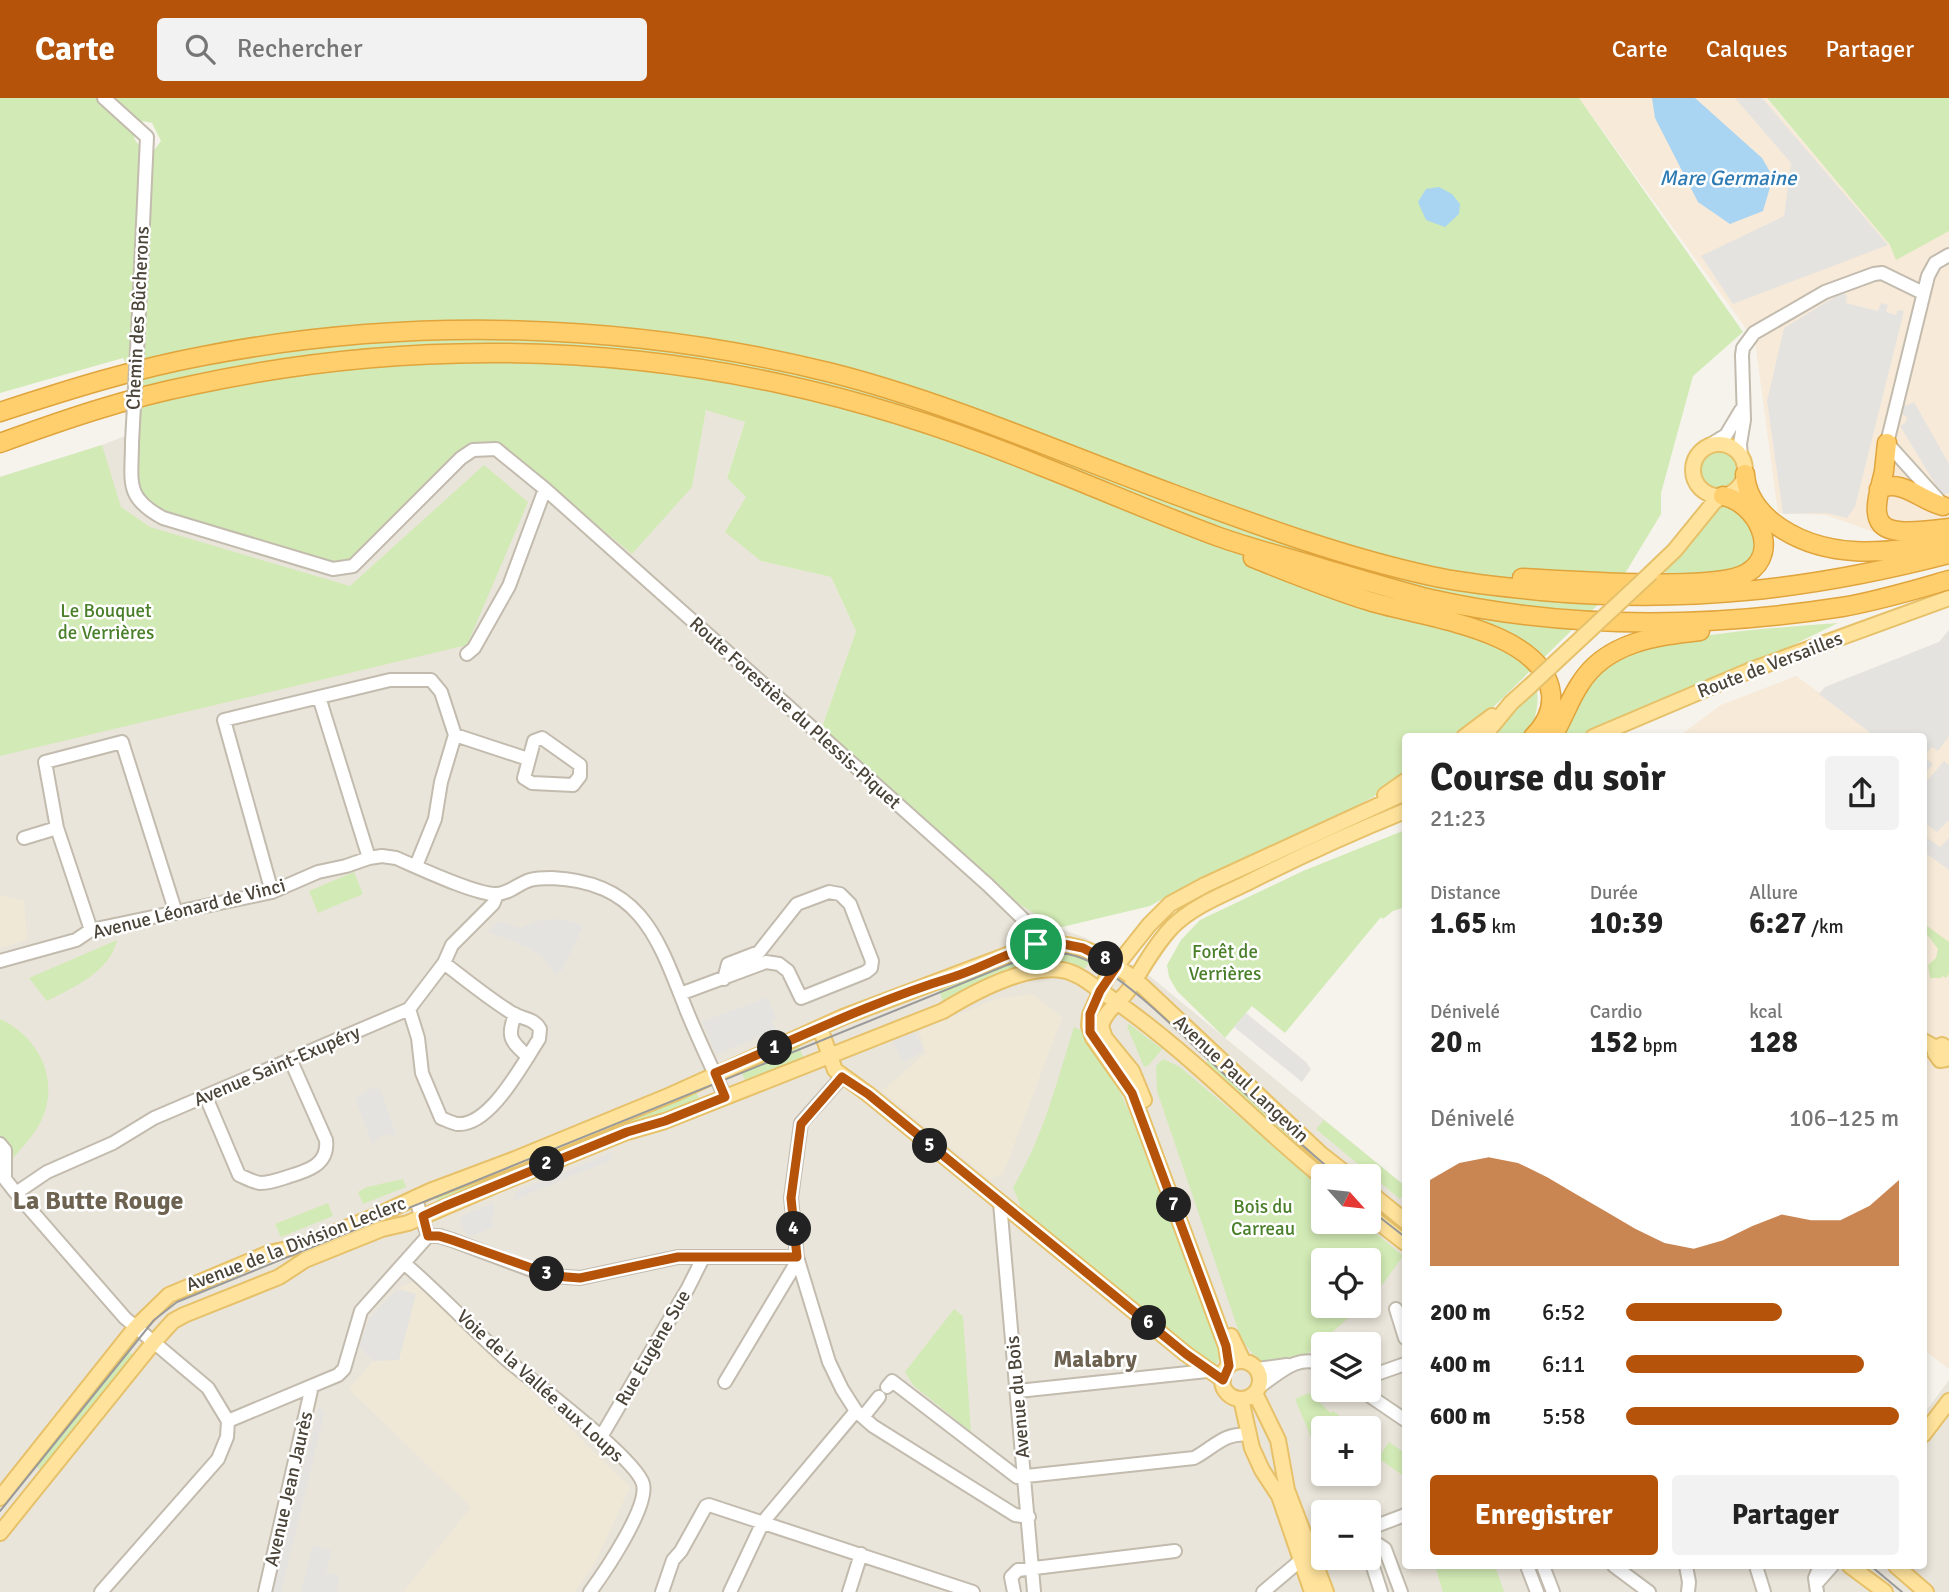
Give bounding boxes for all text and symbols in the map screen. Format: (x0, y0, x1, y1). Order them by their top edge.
search box (157, 18, 647, 81)
text: Carte (35, 29, 115, 70)
icon: search (181, 30, 219, 68)
text: Rechercher (237, 33, 363, 65)
text: Carte (1612, 34, 1668, 64)
text: Calques (1706, 34, 1787, 64)
text: Partager (1825, 34, 1914, 64)
water label: Mare Germaine (1660, 165, 1798, 191)
street label: Chemin des Bûcherons (121, 225, 155, 411)
park label: Le Bouquet de Verrières (58, 599, 154, 645)
street label: Route Forestière du Plessis-Piquet (684, 612, 906, 815)
street label: Route de Versailles (1694, 626, 1846, 704)
text: Course du soir (1430, 754, 1666, 801)
button: share (1825, 756, 1899, 830)
text: 21:23 (1430, 804, 1486, 833)
street label: Avenue Léonard de Vinci (90, 873, 288, 945)
text: Distance (1430, 881, 1501, 905)
text: Durée (1590, 881, 1638, 905)
text: Allure (1749, 881, 1798, 905)
text: 1.65 (1430, 905, 1487, 942)
text: 10:39 (1590, 905, 1663, 942)
text: 6:27 (1749, 905, 1807, 942)
pin (1006, 914, 1066, 974)
text: km (1487, 915, 1516, 939)
text: /km (1807, 915, 1844, 939)
icon: arrive (1017, 925, 1055, 963)
park label: Forêt de Verrières (1189, 940, 1261, 986)
pin: 8 (1088, 942, 1124, 976)
text: 8 (1100, 946, 1111, 970)
text: Dénivelé (1430, 1000, 1500, 1024)
text: Cardio (1590, 1000, 1642, 1024)
text: kcal (1749, 1000, 1783, 1024)
street label: Avenue Paul Langevin (1168, 1010, 1314, 1148)
street label: Avenue Saint-Exupéry (190, 1020, 364, 1112)
text: 20 (1430, 1024, 1462, 1061)
text: 152 (1590, 1024, 1638, 1061)
text: 128 (1749, 1024, 1798, 1061)
pin: 1 (758, 1030, 792, 1066)
text: m (1462, 1034, 1482, 1058)
text: bpm (1638, 1034, 1678, 1058)
text: 1 (769, 1035, 780, 1059)
text: Dénivelé (1430, 1104, 1515, 1133)
text: 106–125 m (1789, 1104, 1899, 1133)
pin: 5 (912, 1128, 948, 1164)
text: 5 (924, 1133, 935, 1157)
pin: 2 (530, 1146, 564, 1182)
text: 2 (541, 1151, 552, 1175)
north arrow (1311, 1164, 1381, 1234)
map controls (1311, 1164, 1381, 1570)
district label: La Butte Rouge (12, 1185, 184, 1217)
pin: 7 (1156, 1188, 1192, 1222)
street label: Avenue de la Division Leclerc (182, 1191, 410, 1297)
text: 7 (1168, 1192, 1179, 1216)
park label: Bois du Carreau (1231, 1195, 1295, 1241)
pin: 4 (776, 1212, 812, 1246)
text: 4 (788, 1216, 799, 1240)
button: locate (1311, 1248, 1381, 1318)
pin: 3 (530, 1256, 564, 1292)
text: 3 (541, 1261, 552, 1285)
street label: Rue Eugène Sue (610, 1286, 696, 1410)
text: 200 m (1430, 1298, 1491, 1327)
text: 6:52 (1542, 1298, 1585, 1327)
street label: Voie de la Vallée aux Loups (451, 1305, 629, 1467)
pin: 6 (1132, 1306, 1166, 1340)
text: 6 (1143, 1310, 1154, 1334)
button: layers (1311, 1332, 1381, 1402)
street label: Avenue du Bois (1001, 1335, 1035, 1459)
district label: Malabry (1053, 1345, 1137, 1374)
text: 400 m (1430, 1350, 1491, 1379)
text: 6:11 (1542, 1350, 1585, 1379)
text: 600 m (1430, 1402, 1491, 1431)
text: 5:58 (1542, 1402, 1585, 1431)
street label: Avenue Jean Jaurès (259, 1409, 319, 1569)
button: + (1311, 1416, 1381, 1486)
button: Enregistrer (1430, 1475, 1658, 1555)
button: Partager (1672, 1475, 1899, 1555)
button: − (1311, 1500, 1381, 1570)

